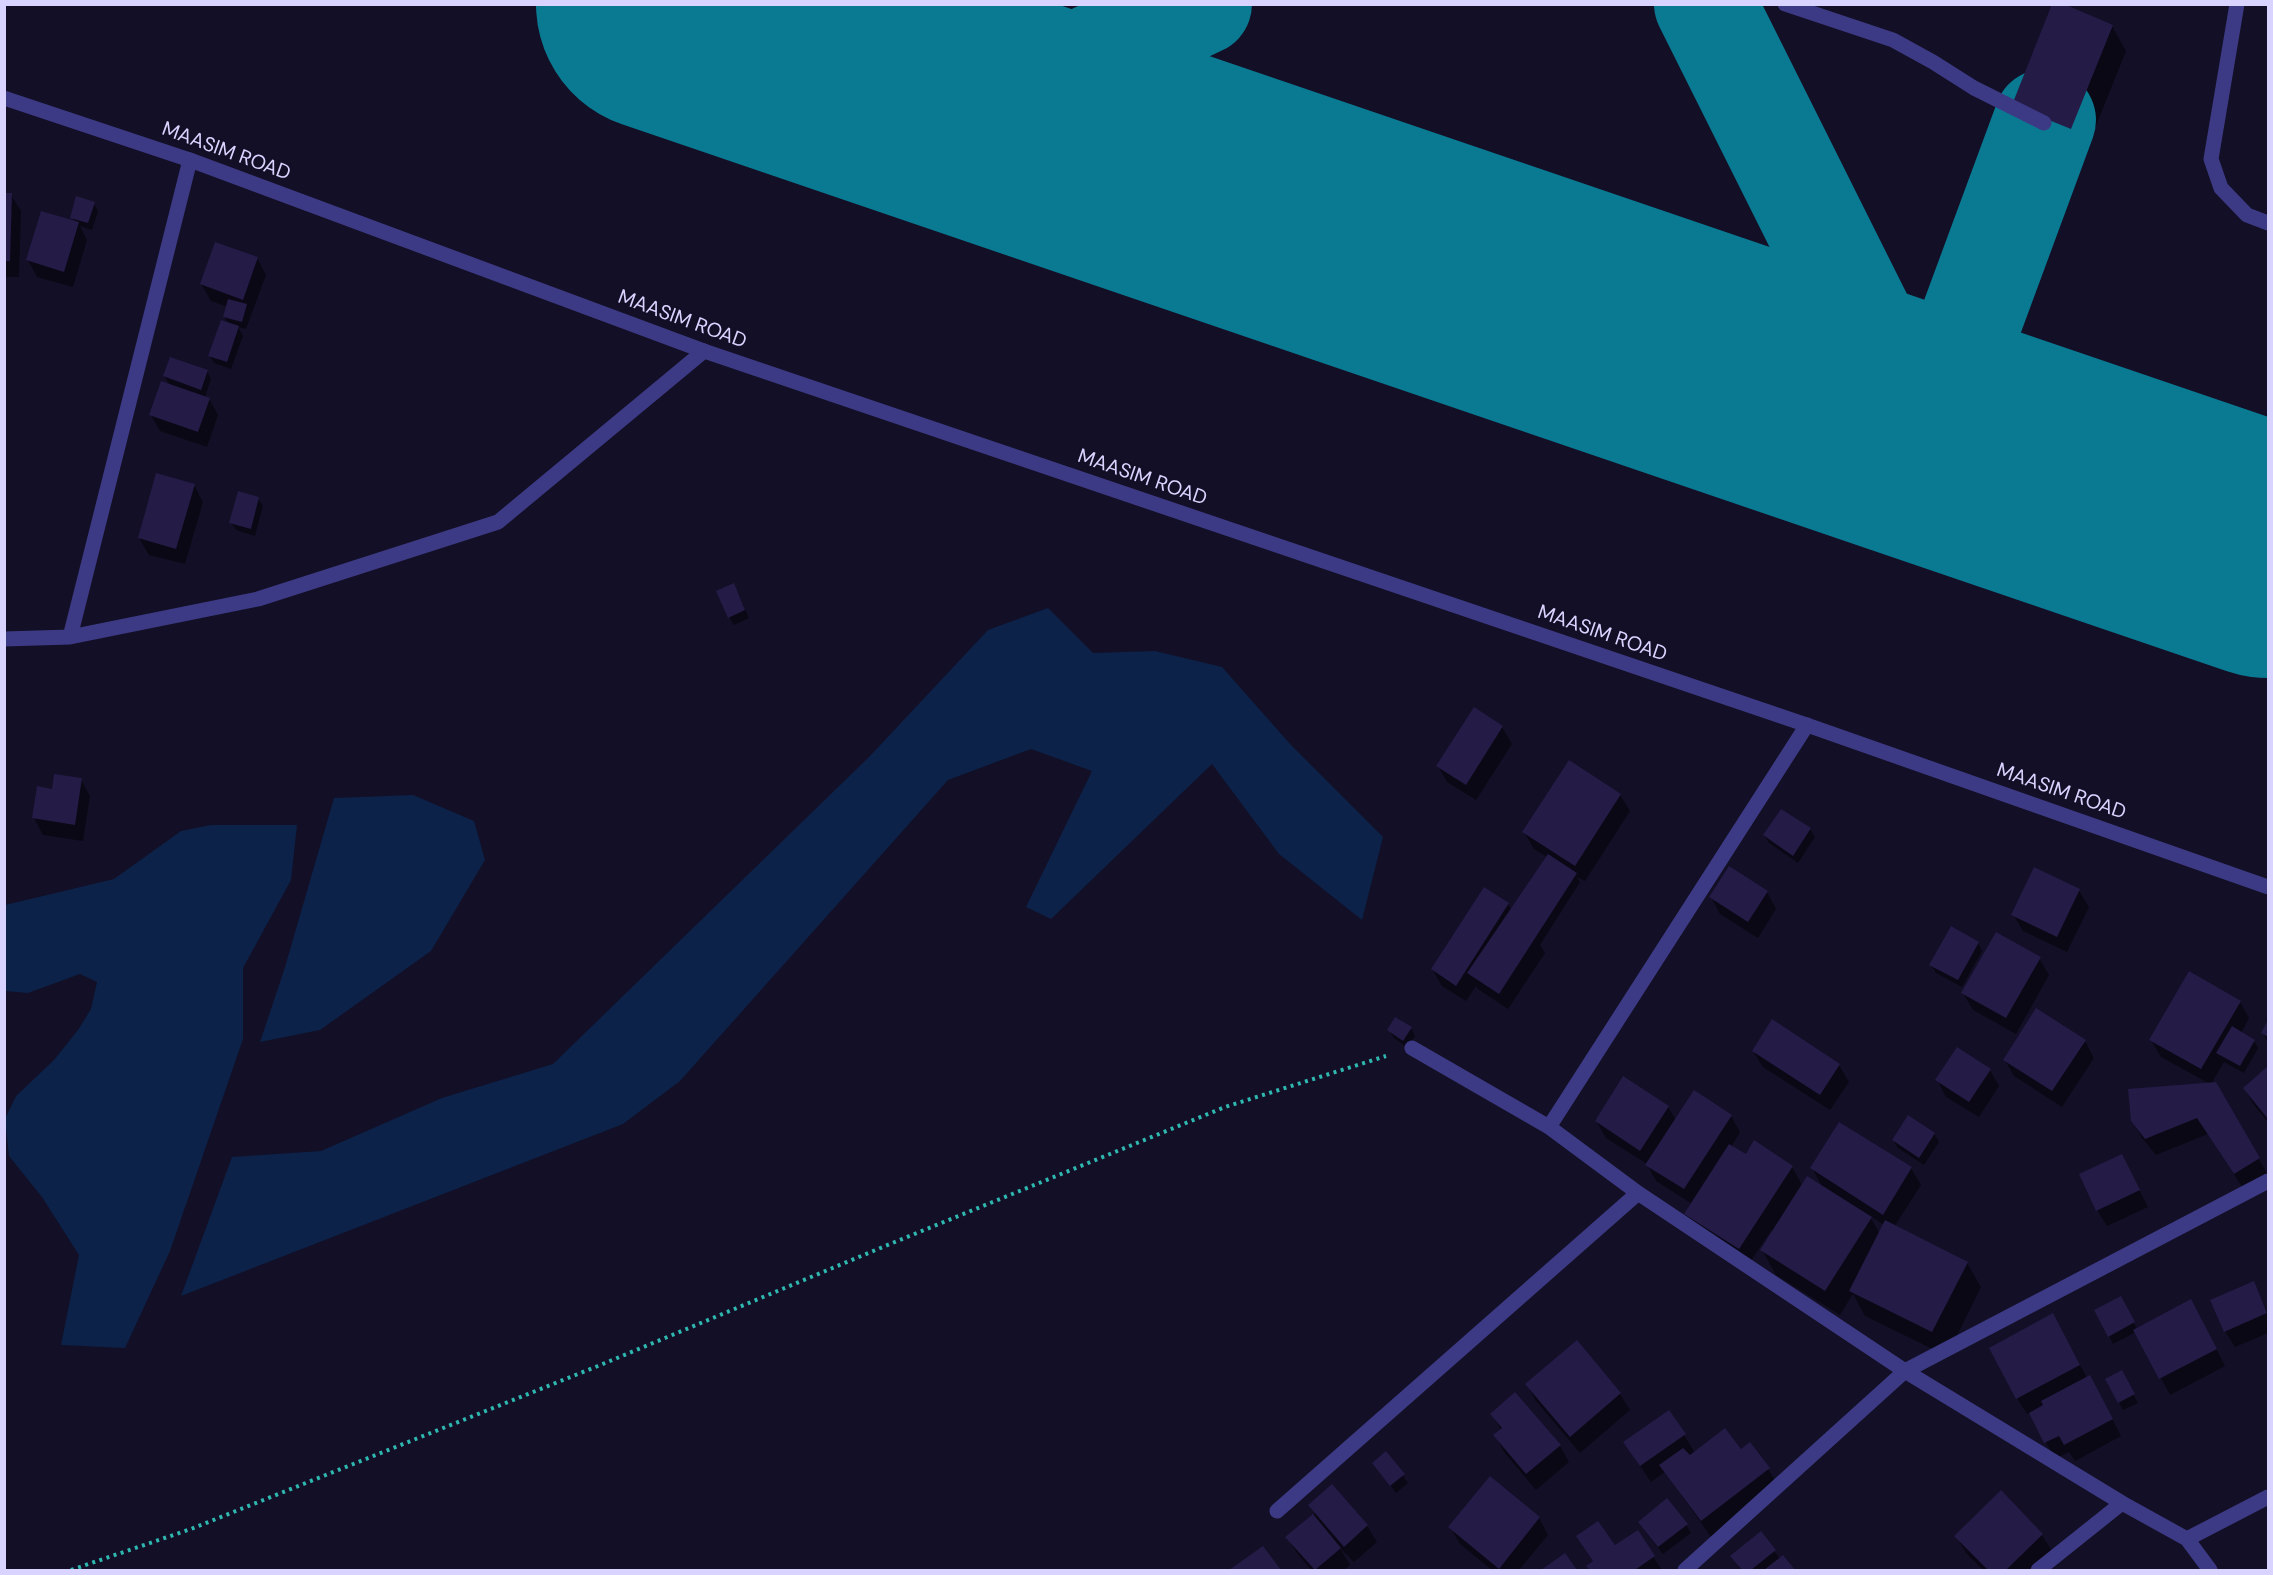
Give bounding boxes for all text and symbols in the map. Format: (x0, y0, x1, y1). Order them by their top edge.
street label: MAASIM ROAD (158, 118, 294, 186)
street label: MAASIM ROAD (614, 286, 750, 354)
street label: MAASIM ROAD (1074, 445, 1210, 511)
street label: MAASIM ROAD (1534, 601, 1670, 667)
street label: MAASIM ROAD (1993, 759, 2129, 825)

